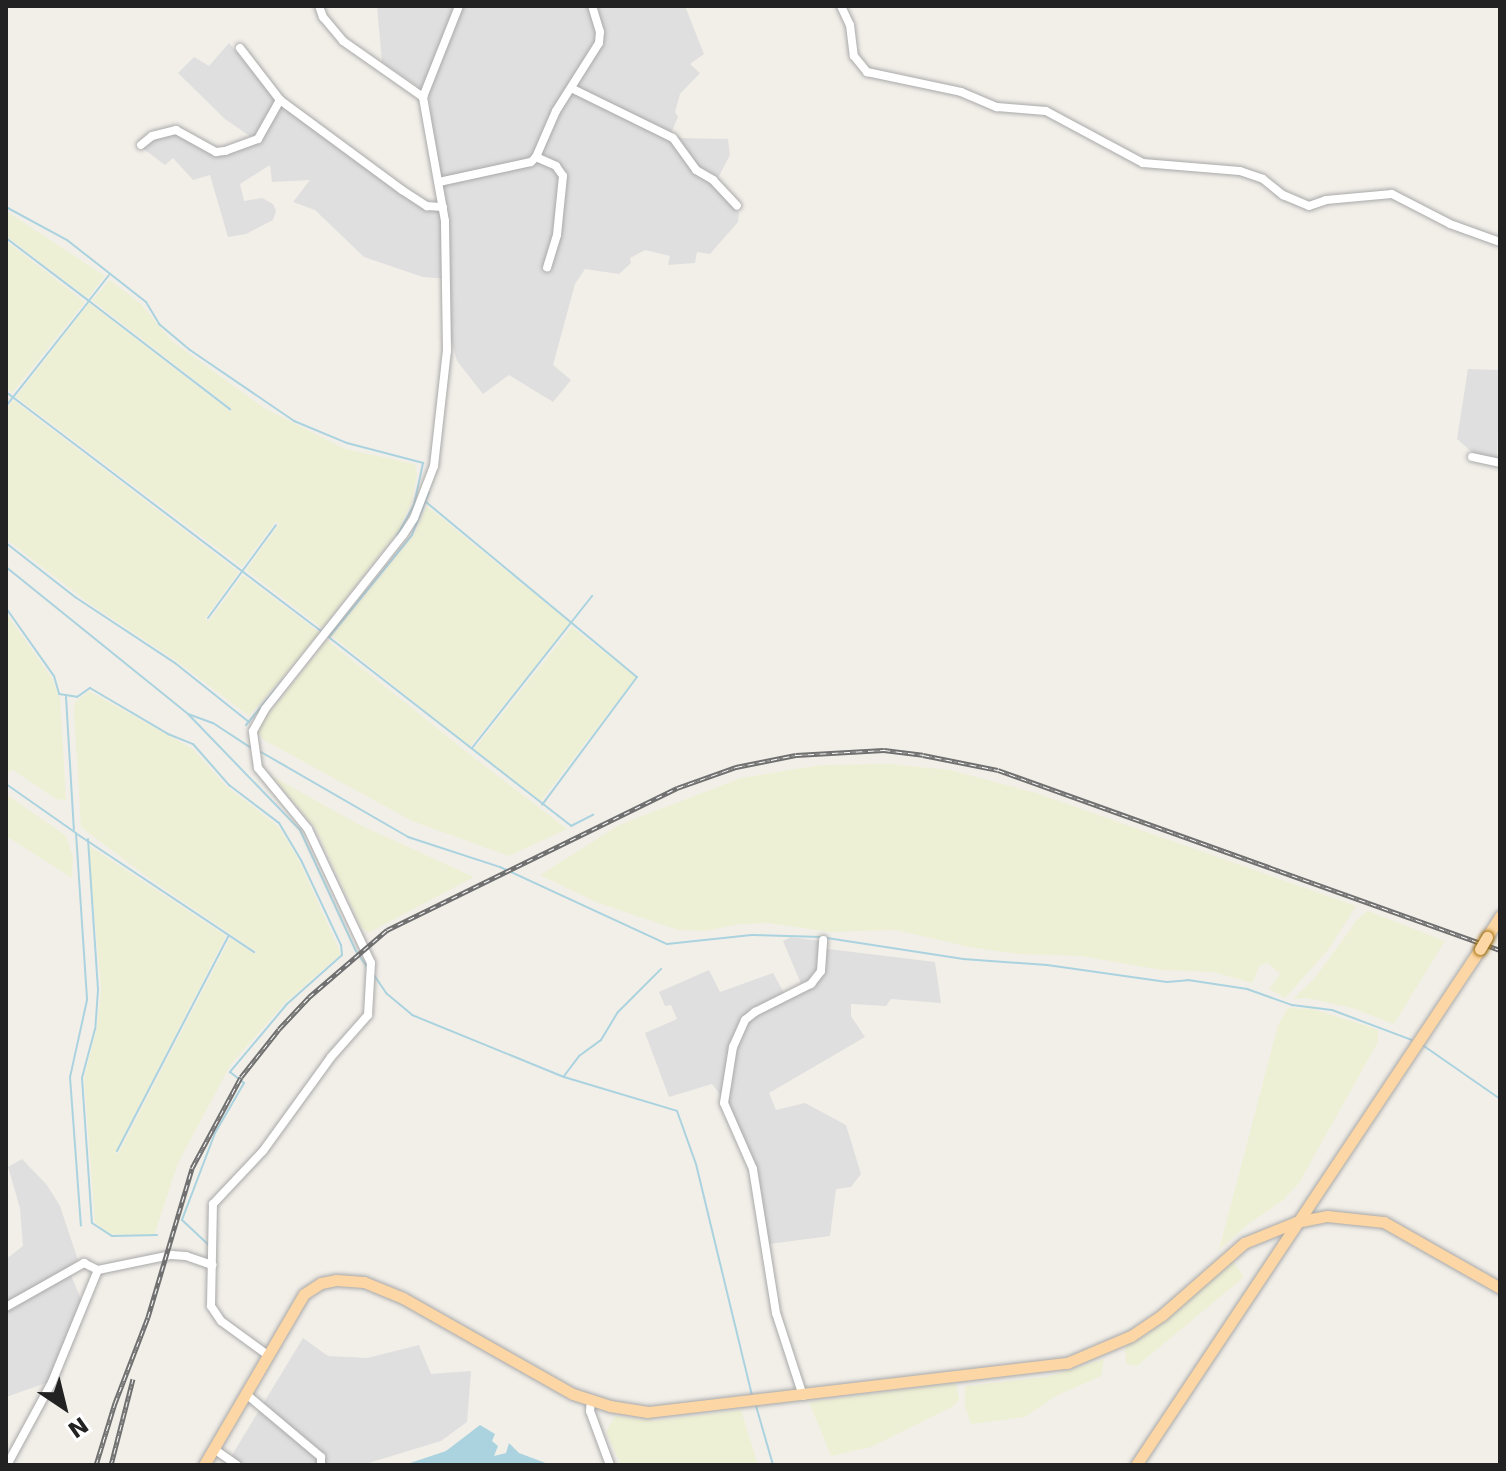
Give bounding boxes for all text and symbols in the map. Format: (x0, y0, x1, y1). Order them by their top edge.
north arrow (24, 1367, 104, 1447)
text: N (63, 1412, 93, 1443)

